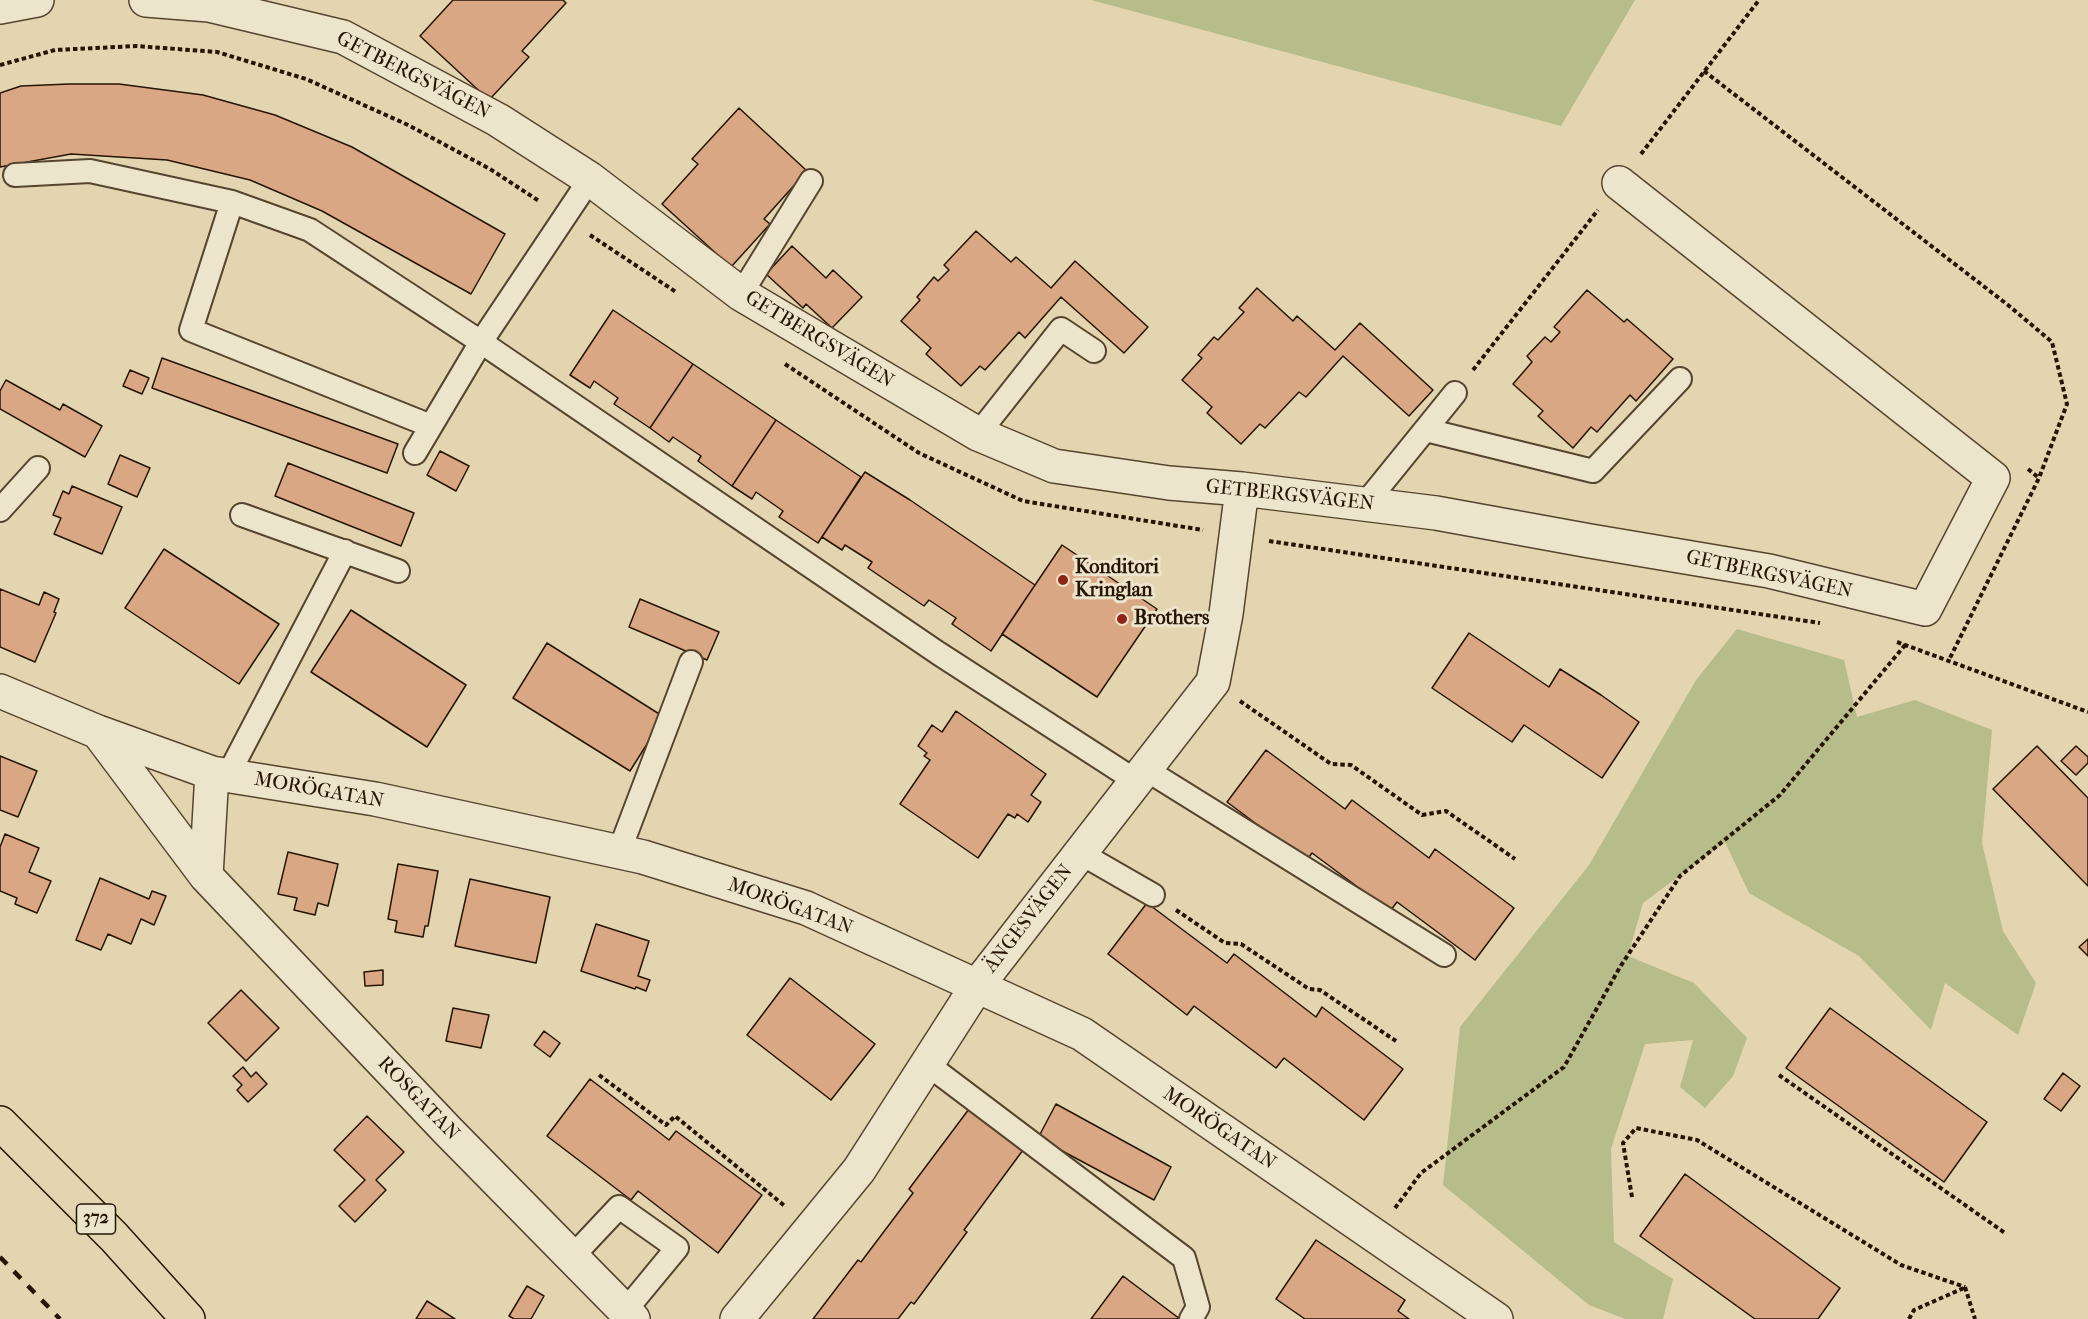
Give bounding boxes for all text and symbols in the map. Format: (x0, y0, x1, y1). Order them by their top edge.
street label: GETBERGSVÄGEN (332, 27, 494, 125)
street label: GETBERGSVÄGEN (740, 286, 898, 394)
street label: GETBERGSVÄGEN (1205, 475, 1375, 517)
street label: GETBERGSVÄGEN (1684, 546, 1854, 604)
place label: Konditori Kringlan (1075, 556, 1159, 603)
marker: Konditori Kringlan (1056, 573, 1070, 587)
place label: Brothers (1134, 607, 1209, 631)
marker: Brothers (1115, 612, 1129, 626)
street label: MORÖGATAN (252, 768, 386, 814)
street label: ÄNGESVÄGEN (979, 860, 1079, 978)
street label: MORÖGATAN (724, 873, 856, 941)
street label: ROSGATAN (372, 1052, 464, 1146)
street label: MORÖGATAN (1158, 1082, 1280, 1176)
road number: 372 (76, 1204, 116, 1234)

